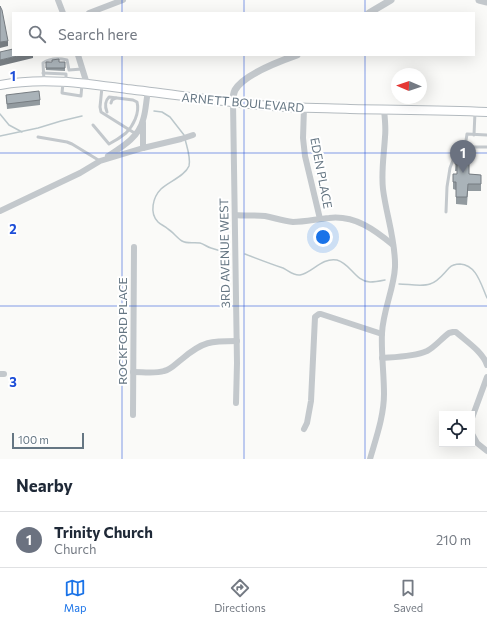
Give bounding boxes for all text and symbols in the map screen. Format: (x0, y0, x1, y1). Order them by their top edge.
search box (12, 12, 475, 56)
icon: search (26, 23, 48, 45)
text: Search here (58, 25, 137, 43)
text: 1 (10, 68, 16, 84)
north arrow (391, 68, 427, 104)
street label: ARNETT BOULEVARD (181, 90, 305, 114)
street label: EDEN PLACE (308, 136, 336, 210)
pin: 1 (450, 140, 476, 173)
street label: 3RD AVENUE WEST (216, 198, 232, 308)
text: 2 (9, 221, 17, 237)
your location (313, 227, 333, 247)
street label: ROCKFORD PLACE (115, 277, 129, 385)
text: 3 (9, 374, 17, 390)
map controls (439, 411, 475, 447)
button: locate (439, 411, 475, 447)
scale bar (12, 431, 84, 450)
text: 100 m (18, 433, 49, 446)
text: Nearby (16, 475, 73, 496)
text: Trinity Church (54, 523, 153, 541)
text: 1 (26, 532, 32, 548)
text: 210 m (436, 532, 471, 548)
text: Church (54, 541, 96, 557)
tab: Map (64, 577, 87, 614)
tab: Directions (214, 577, 266, 614)
tab: Saved (393, 577, 423, 614)

